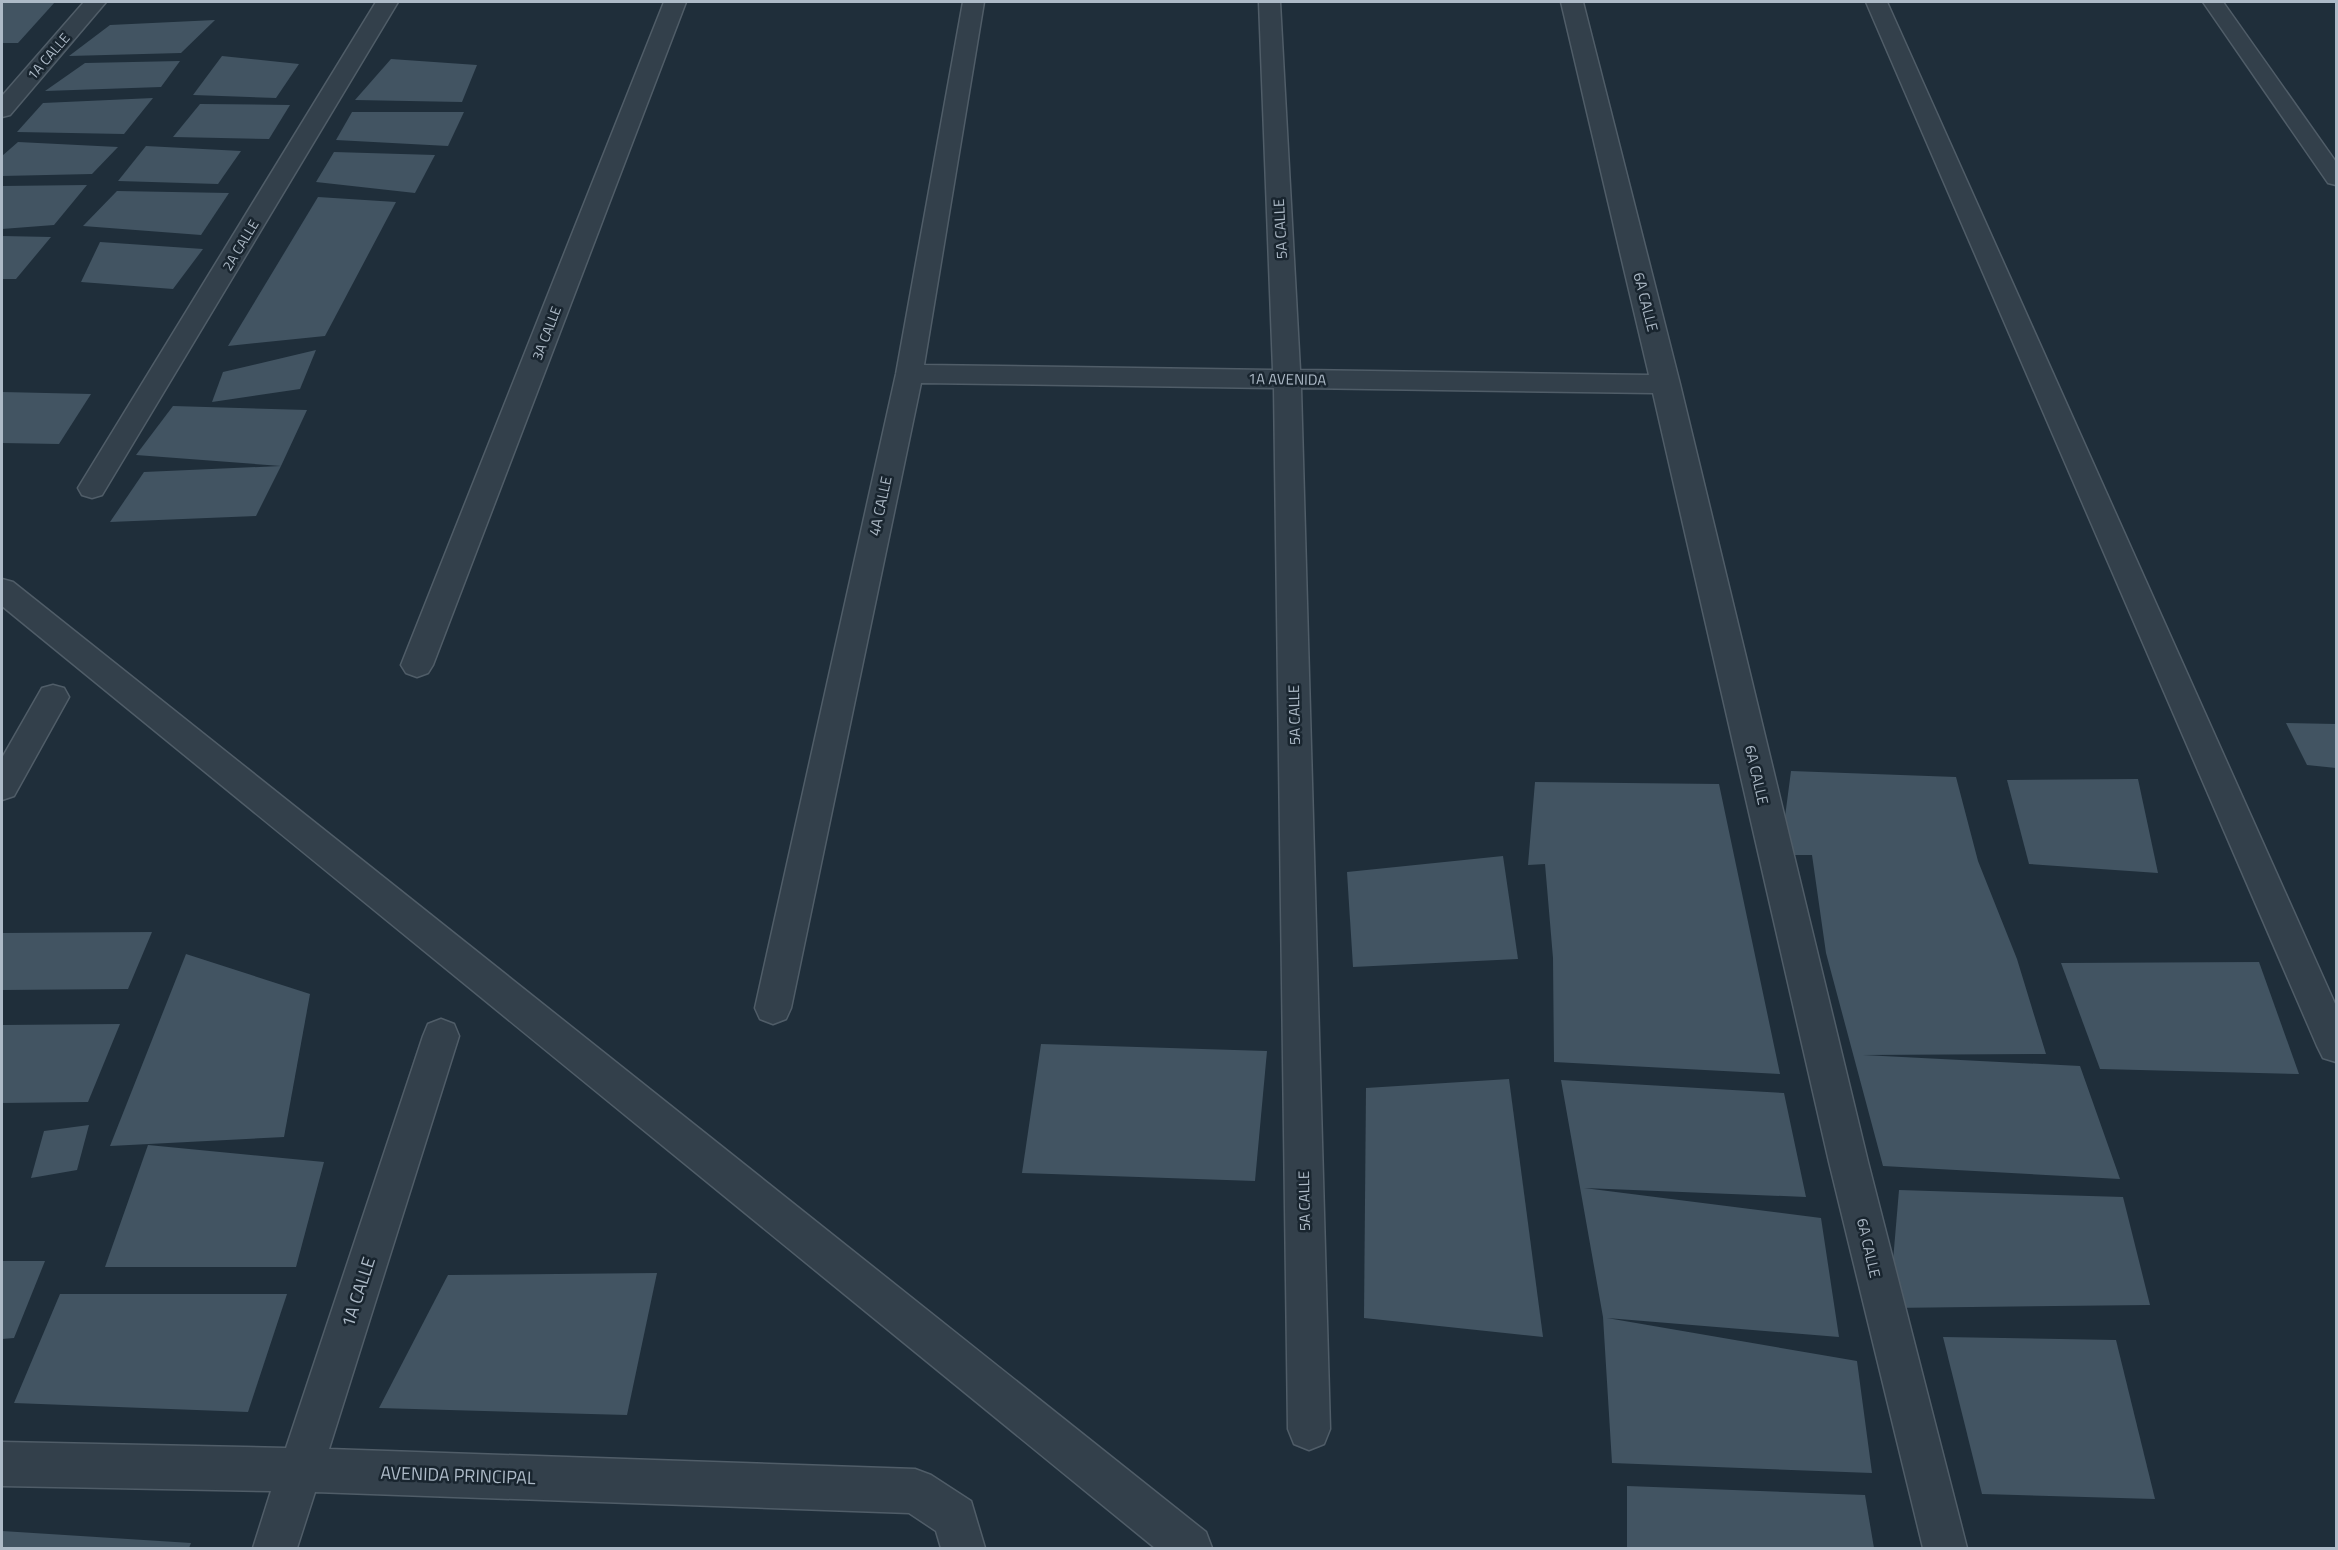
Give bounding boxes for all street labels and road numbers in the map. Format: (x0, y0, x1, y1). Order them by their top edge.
street label: 1A CALLE (22, 28, 75, 84)
street label: 5A CALLE (1267, 198, 1293, 260)
street label: 2A CALLE (216, 215, 264, 275)
street label: 6A CALLE (1628, 270, 1664, 334)
street label: 3A CALLE (526, 303, 566, 363)
street label: 1A AVENIDA (1248, 367, 1326, 391)
street label: 4A CALLE (862, 474, 898, 538)
street label: 5A CALLE (1282, 685, 1306, 745)
street label: 6A CALLE (1739, 743, 1775, 807)
street label: 5A CALLE (1292, 1171, 1316, 1231)
street label: 6A CALLE (1851, 1216, 1887, 1280)
street label: 1A CALLE (334, 1253, 382, 1331)
street label: AVENIDA PRINCIPAL (380, 1459, 536, 1491)

